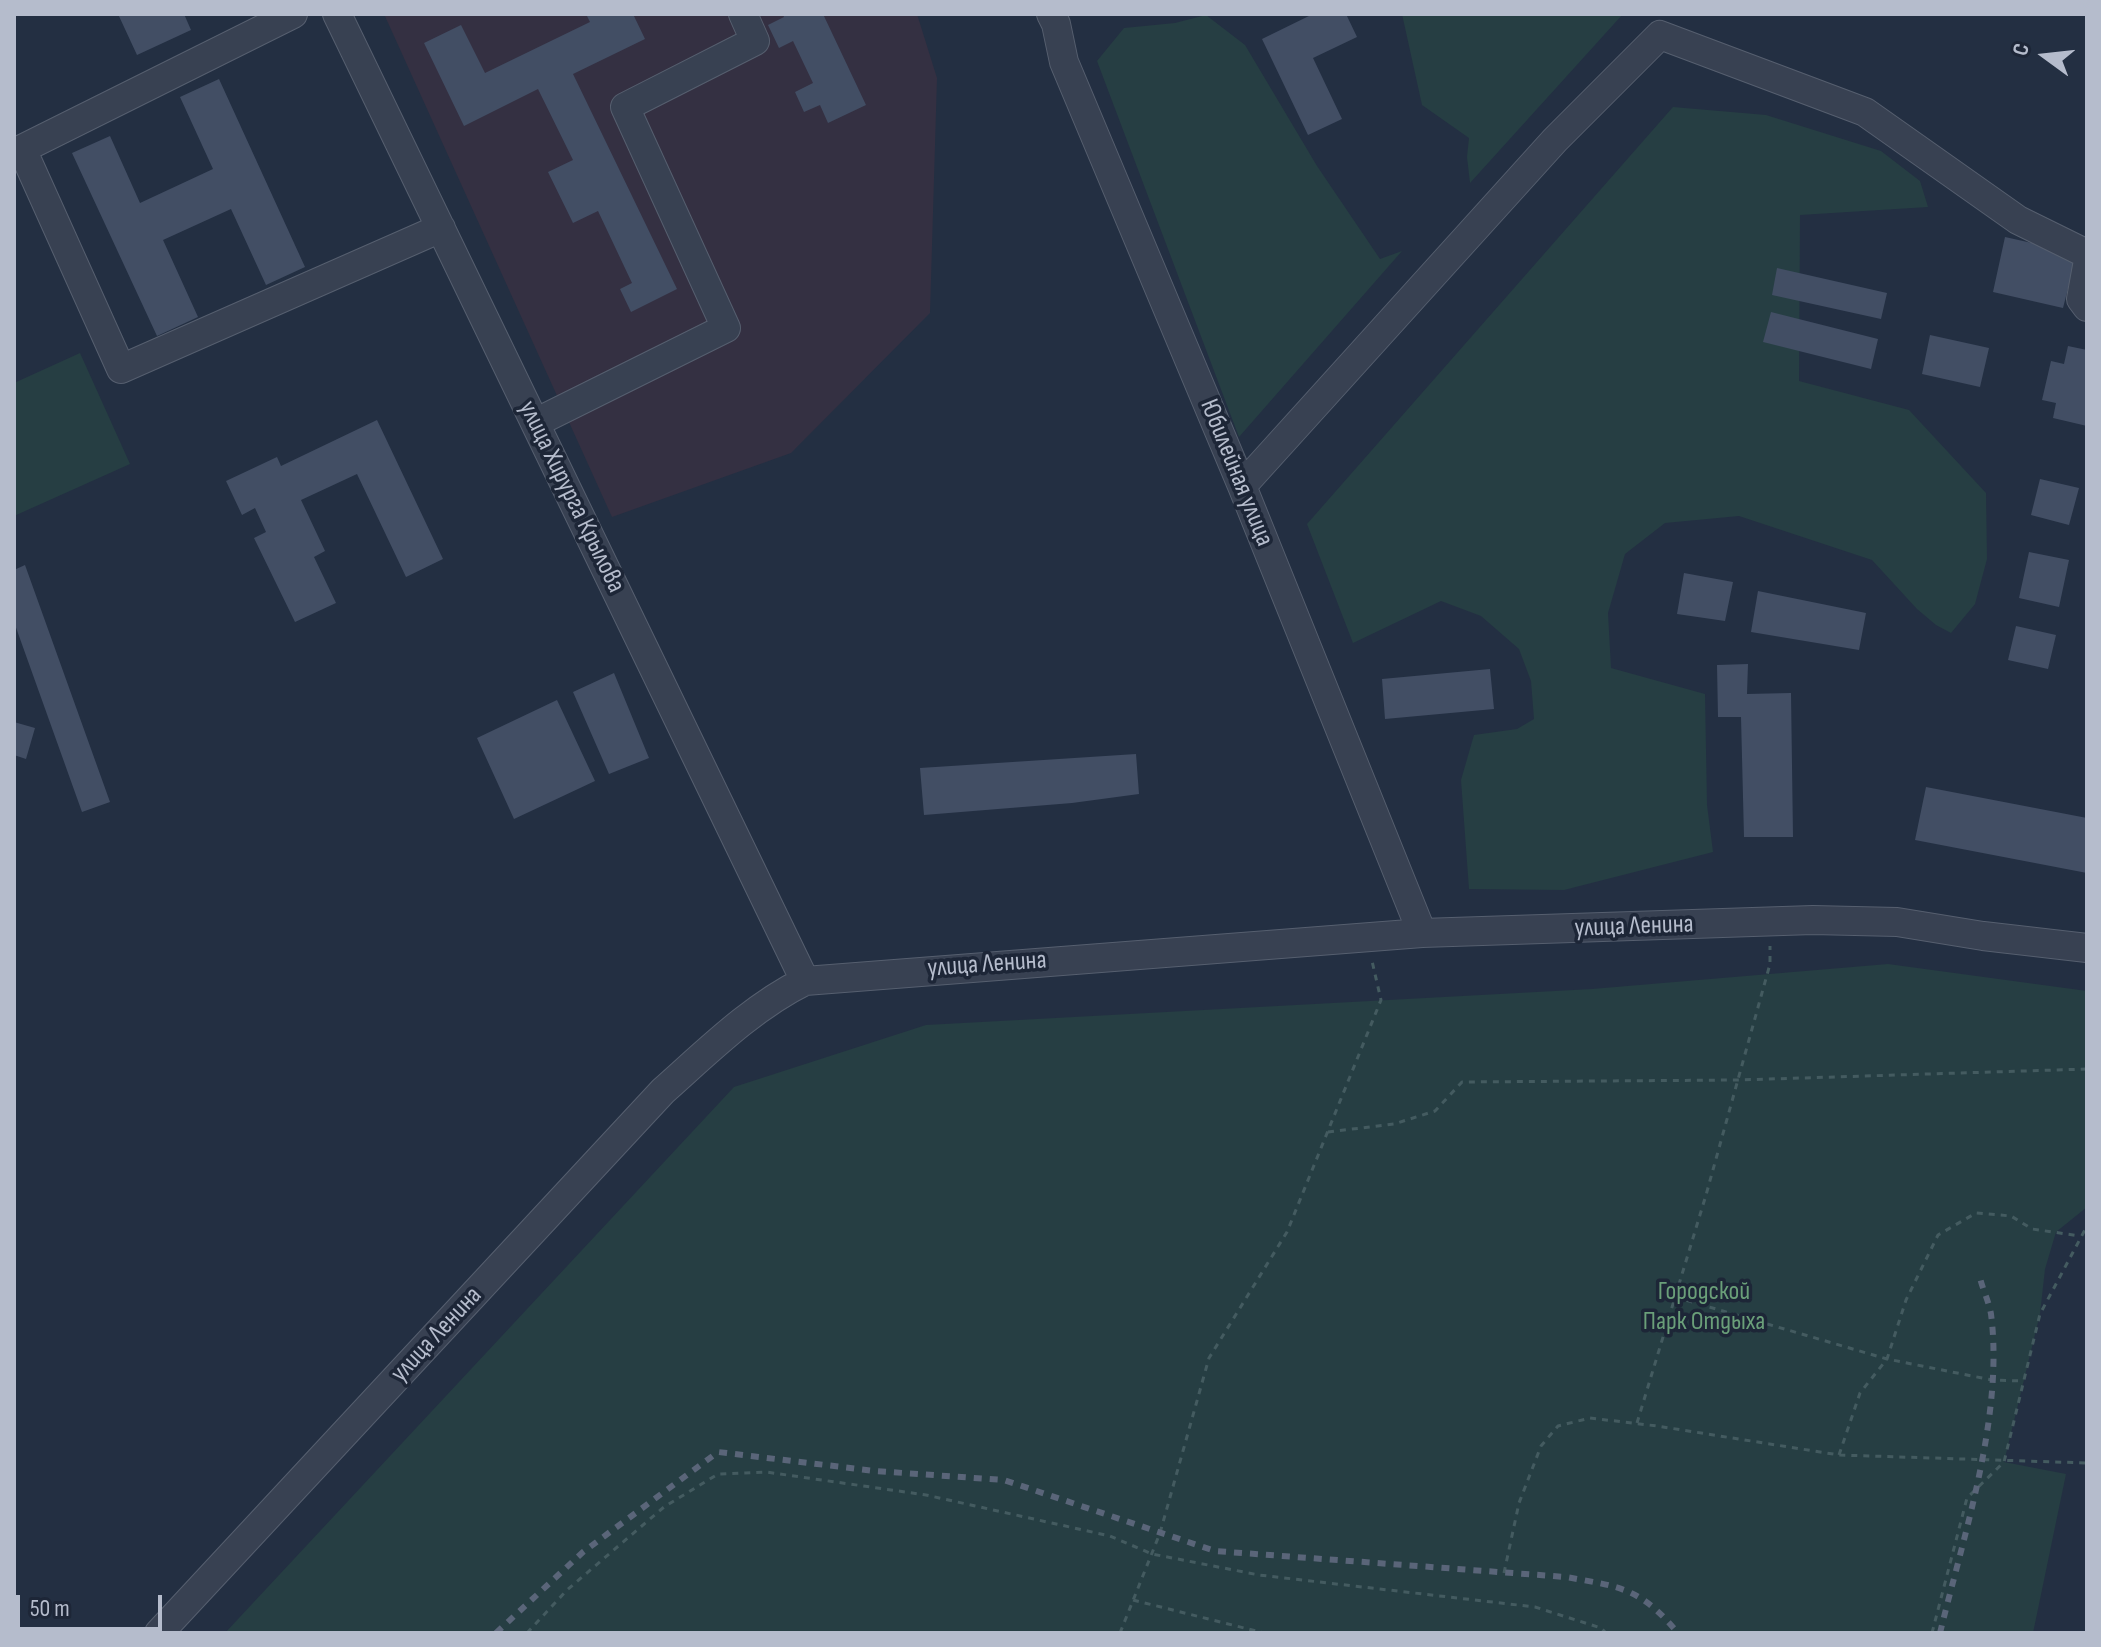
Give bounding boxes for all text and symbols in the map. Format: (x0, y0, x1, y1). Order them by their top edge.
north arrow (2005, 16, 2085, 96)
text: С (2007, 41, 2036, 59)
street label: Юбилейная улица (1192, 395, 1280, 551)
street label: улица Хирурга Крылова (511, 396, 631, 598)
street label: улица Ленина (1574, 909, 1694, 945)
street label: улица Ленина (926, 945, 1048, 985)
park label: Городской Парк Отдыха (1643, 1276, 1765, 1338)
street label: улица Ленина (385, 1281, 489, 1389)
scale bar (20, 1579, 166, 1629)
text: 50 m (30, 1594, 70, 1623)

